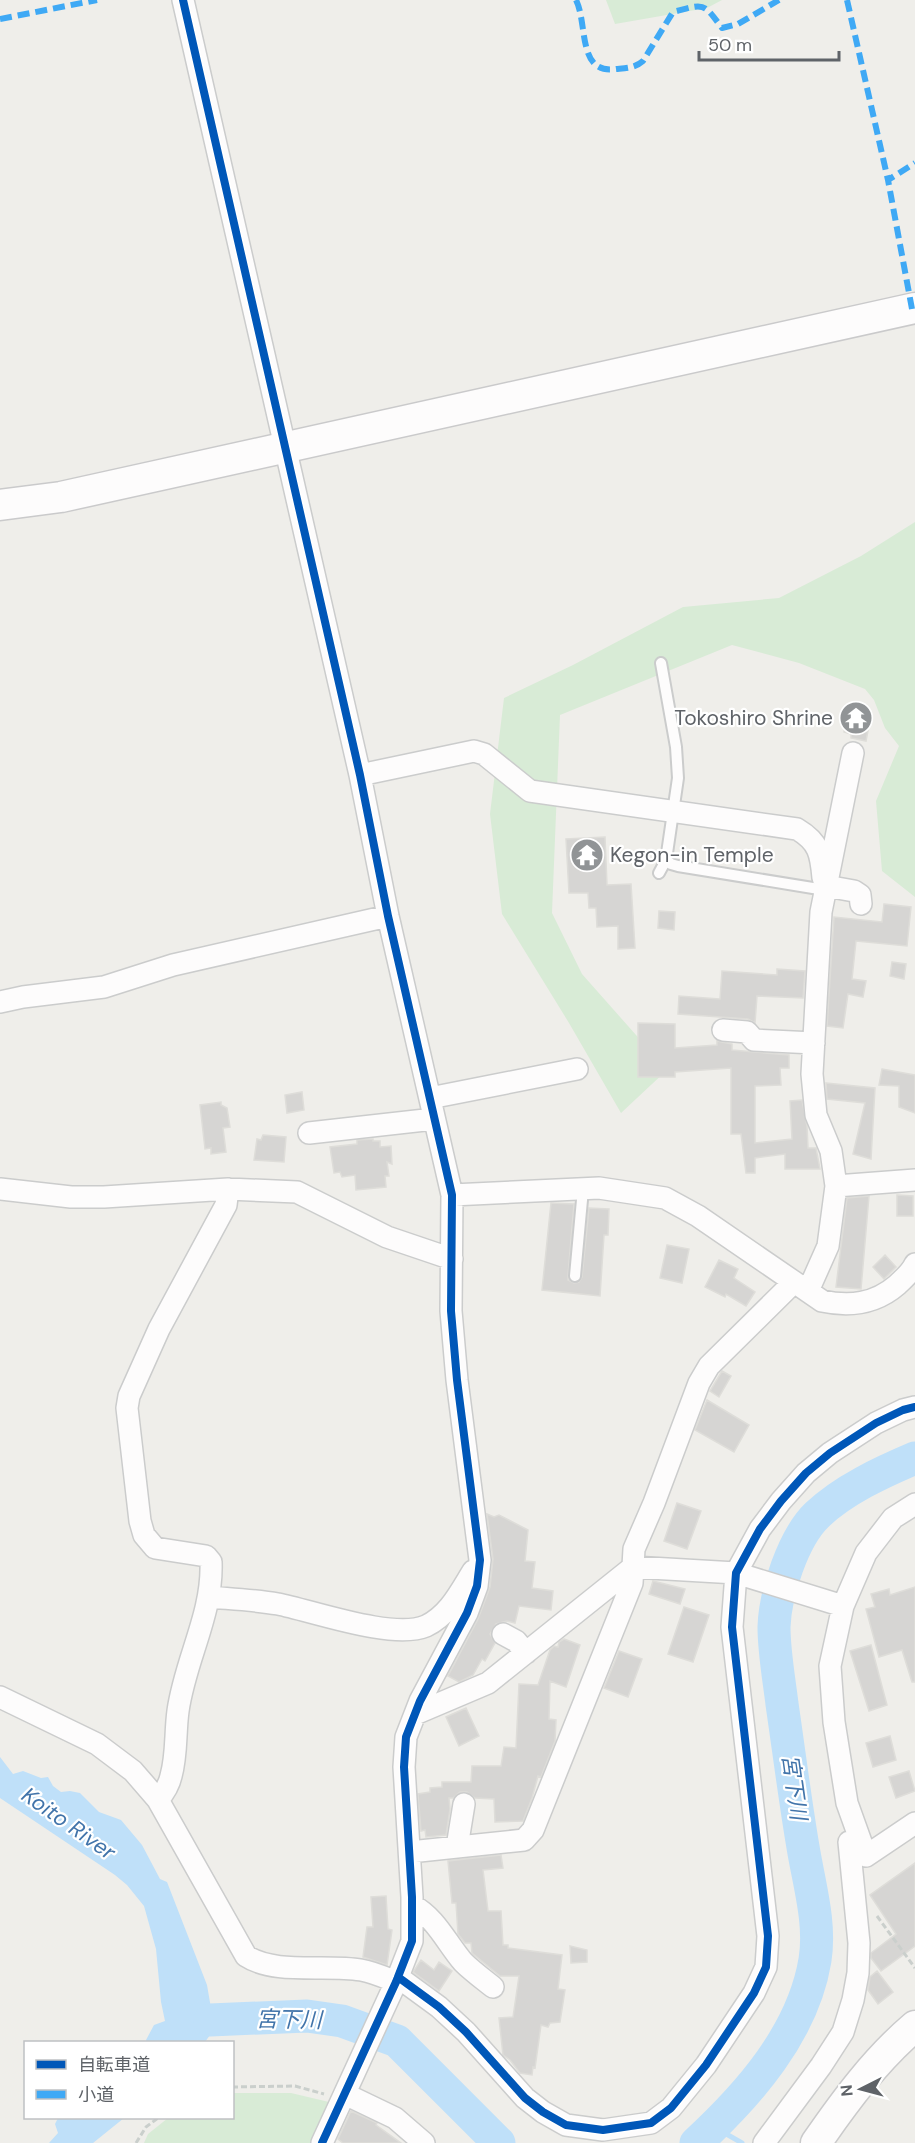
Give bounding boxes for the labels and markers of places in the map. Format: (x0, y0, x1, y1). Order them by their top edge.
temple icon: Tokoshiro Shrine (838, 700, 874, 736)
place label: Tokoshiro Shrine (674, 704, 833, 732)
temple icon: Kegon-in Temple (569, 837, 605, 873)
place label: Kegon-in Temple (610, 841, 774, 869)

